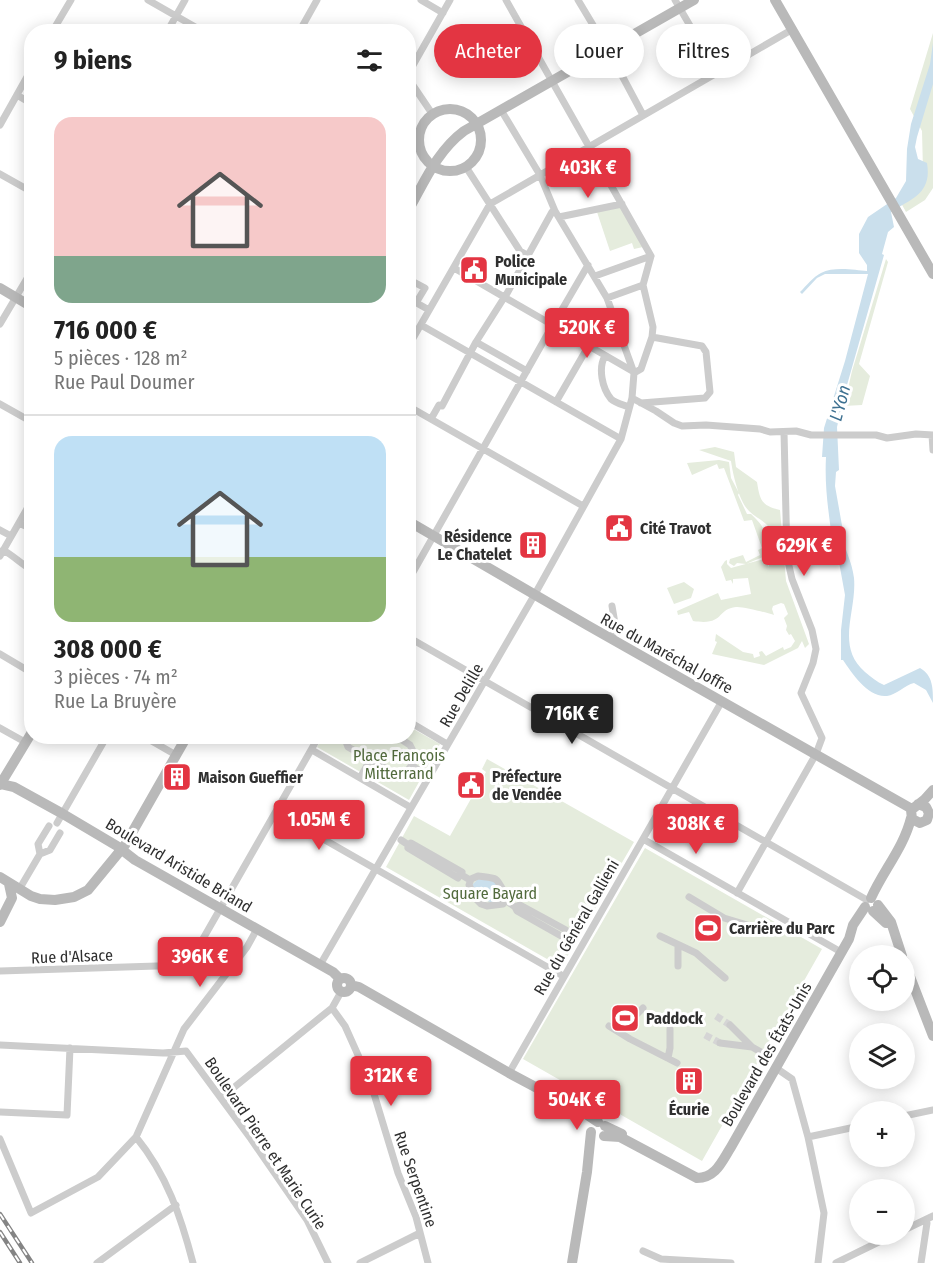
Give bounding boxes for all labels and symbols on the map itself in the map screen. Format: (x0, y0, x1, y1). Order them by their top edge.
pin: 403K € (539, 148, 637, 199)
place label: Police Municipale (495, 252, 567, 289)
public building icon: Police Municipale (458, 254, 490, 286)
pin: 520K € (538, 308, 636, 359)
water label: L'Yon (825, 382, 855, 424)
public building icon: Cité Travot (603, 512, 635, 544)
place label: Cité Travot (640, 519, 712, 538)
pin: 629K € (755, 526, 853, 577)
place label: Résidence Le Chatelet (437, 527, 512, 564)
building icon: Résidence Le Chatelet (517, 529, 549, 561)
street label: Rue du Maréchal Joffre (597, 609, 736, 698)
street label: Rue Delille (436, 660, 487, 731)
pin: 716K € (523, 694, 621, 745)
park label: Place François Mitterrand (353, 746, 445, 783)
building icon: Maison Gueffier (161, 761, 193, 793)
place label: Préfecture de Vendée (492, 767, 562, 804)
place label: Maison Gueffier (198, 768, 303, 787)
public building icon: Préfecture de Vendée (455, 769, 487, 801)
pin: 1.05M € (264, 800, 374, 851)
pin: 308K € (647, 804, 745, 855)
street label: Boulevard Aristide Briand (102, 814, 255, 917)
street label: Rue du Général Gallieni (530, 856, 623, 998)
park label: Square Bayard (443, 884, 537, 903)
sports icon: Carrière du Parc (692, 912, 724, 944)
place label: Carrière du Parc (729, 919, 835, 938)
pin: 396K € (151, 937, 249, 988)
street label: Rue d'Alsace (31, 946, 113, 967)
street label: Boulevard des États-Unis (717, 979, 816, 1130)
sports icon: Paddock (609, 1002, 641, 1034)
place label: Paddock (646, 1009, 704, 1028)
street label: Boulevard Pierre et Marie Curie (201, 1054, 330, 1233)
pin: 312K € (342, 1056, 440, 1107)
building icon: Écurie (673, 1065, 705, 1097)
pin: 504K € (528, 1080, 626, 1131)
place label: Écurie (669, 1099, 709, 1119)
street label: Rue Serpentine (390, 1128, 441, 1230)

